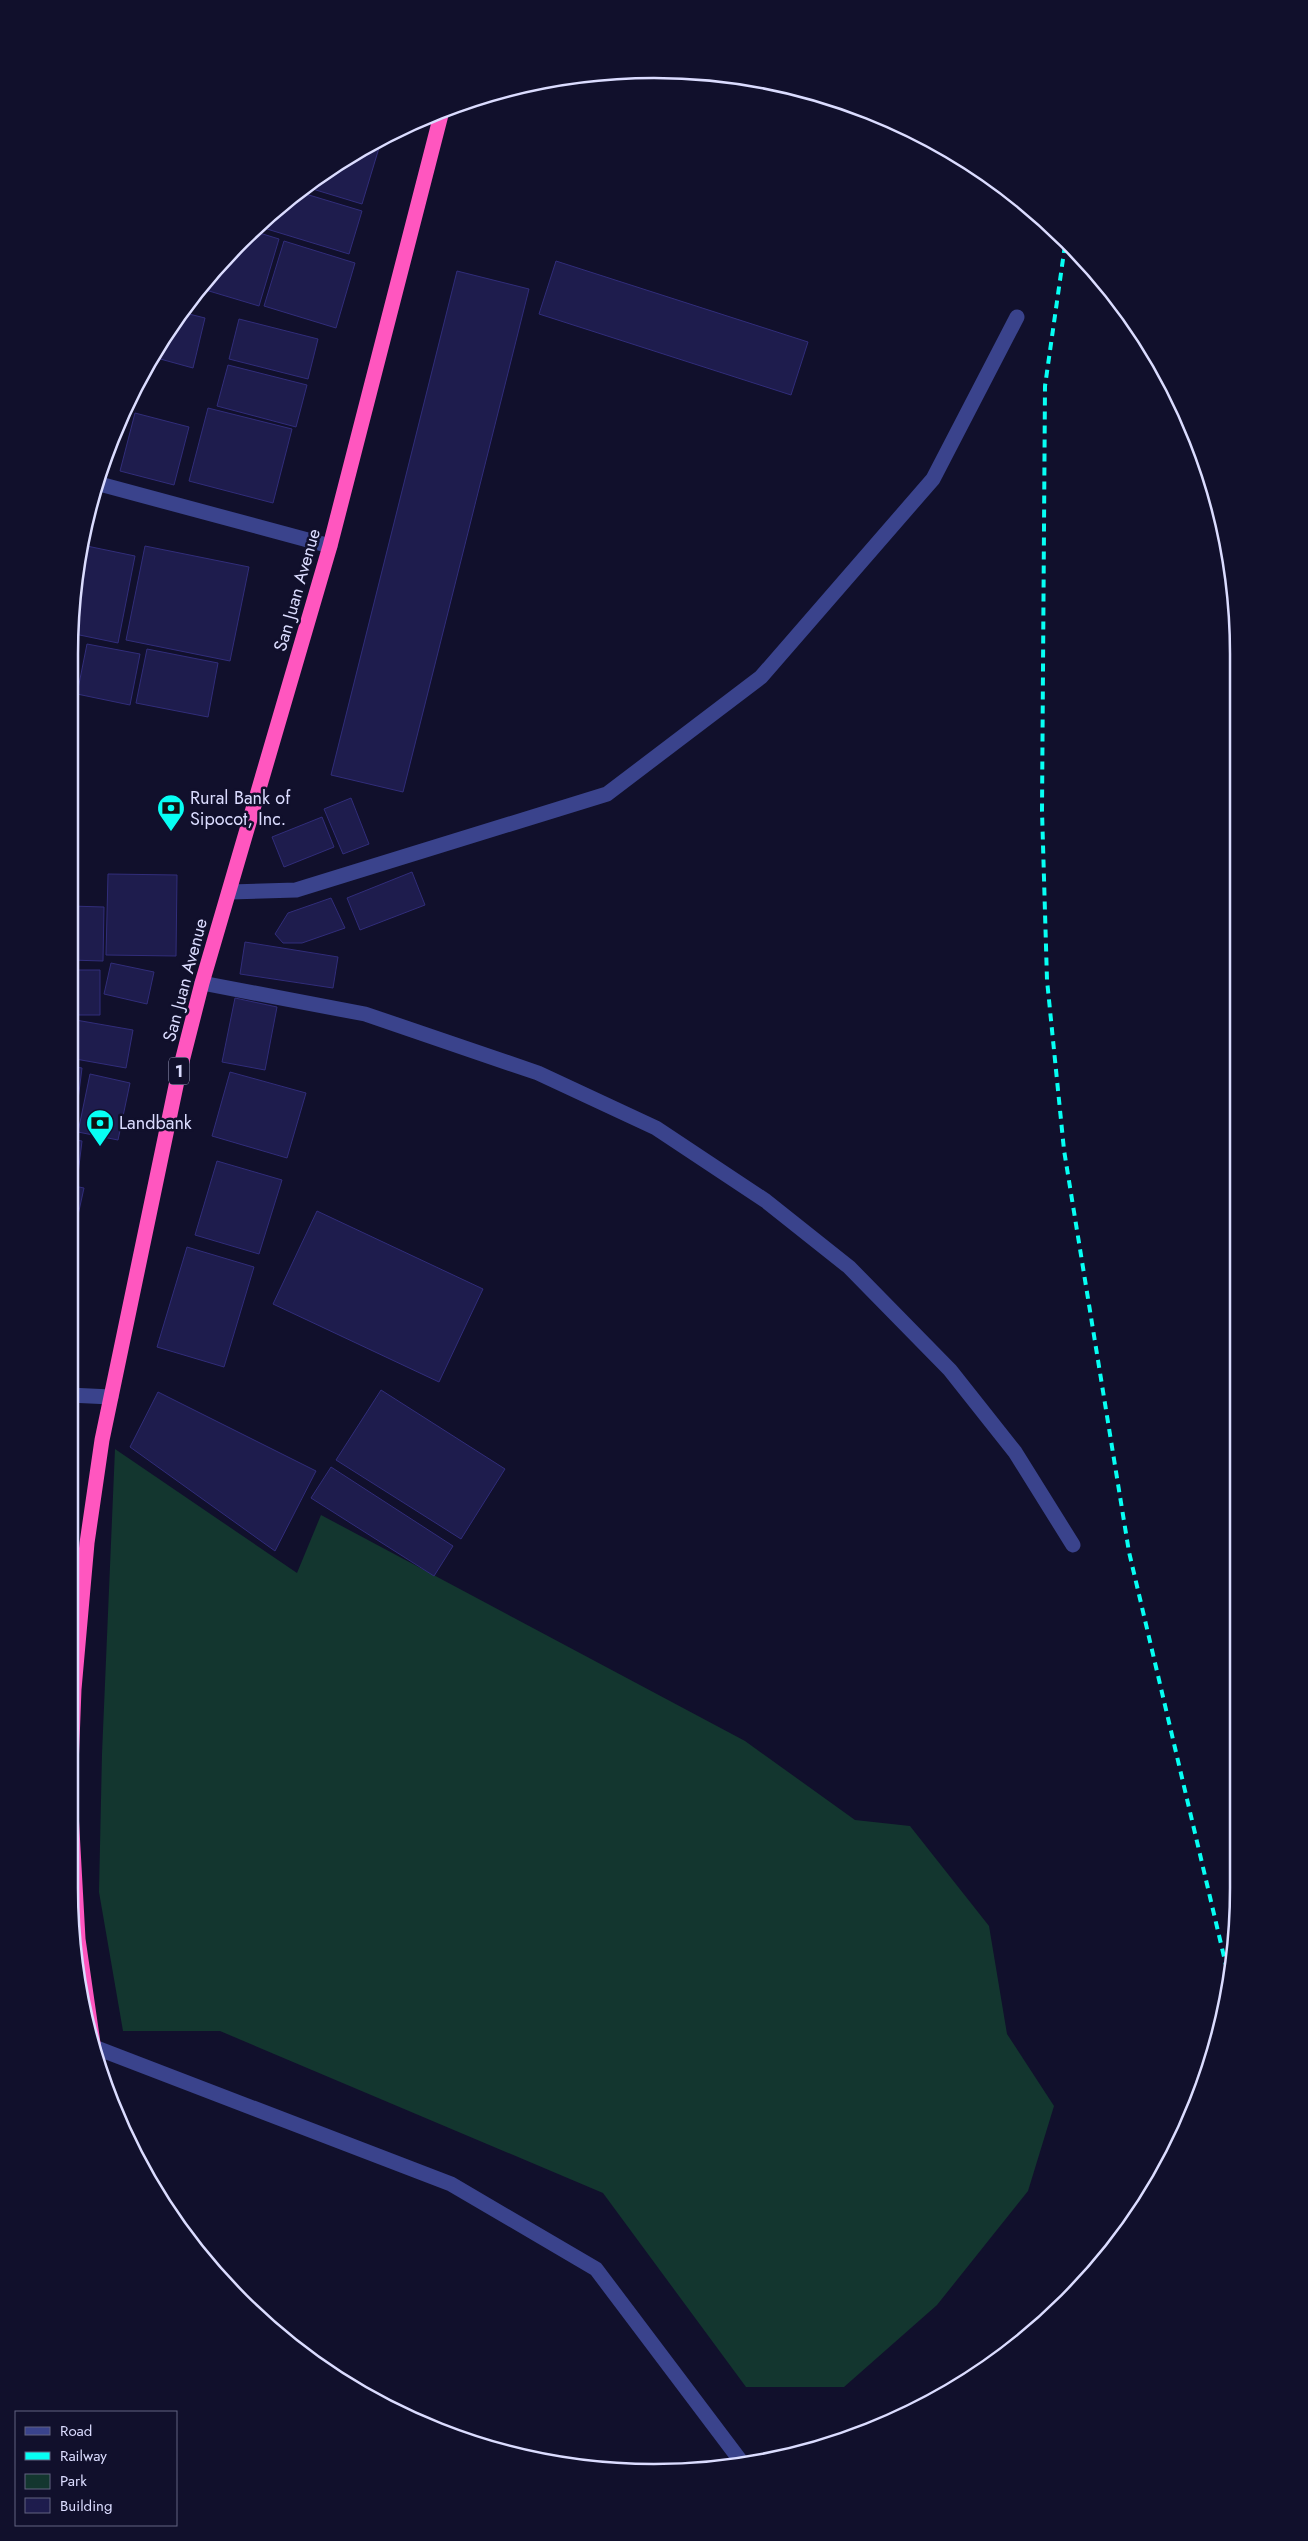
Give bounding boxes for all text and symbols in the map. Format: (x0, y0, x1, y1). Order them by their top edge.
street label: San Juan Avenue (267, 526, 327, 654)
place label: Rural Bank of Sipocot, Inc. (190, 785, 291, 832)
bank icon: Rural Bank of Sipocot, Inc. (156, 793, 186, 832)
street label: San Juan Avenue (156, 915, 214, 1045)
road number: 1 (169, 1058, 189, 1084)
bank icon: Landbank (85, 1108, 115, 1147)
place label: Landbank (119, 1110, 192, 1136)
legend (15, 2411, 178, 2526)
text: Road (60, 2420, 92, 2442)
text: Railway (60, 2445, 107, 2467)
text: Park (60, 2470, 87, 2492)
text: Building (60, 2495, 112, 2517)

